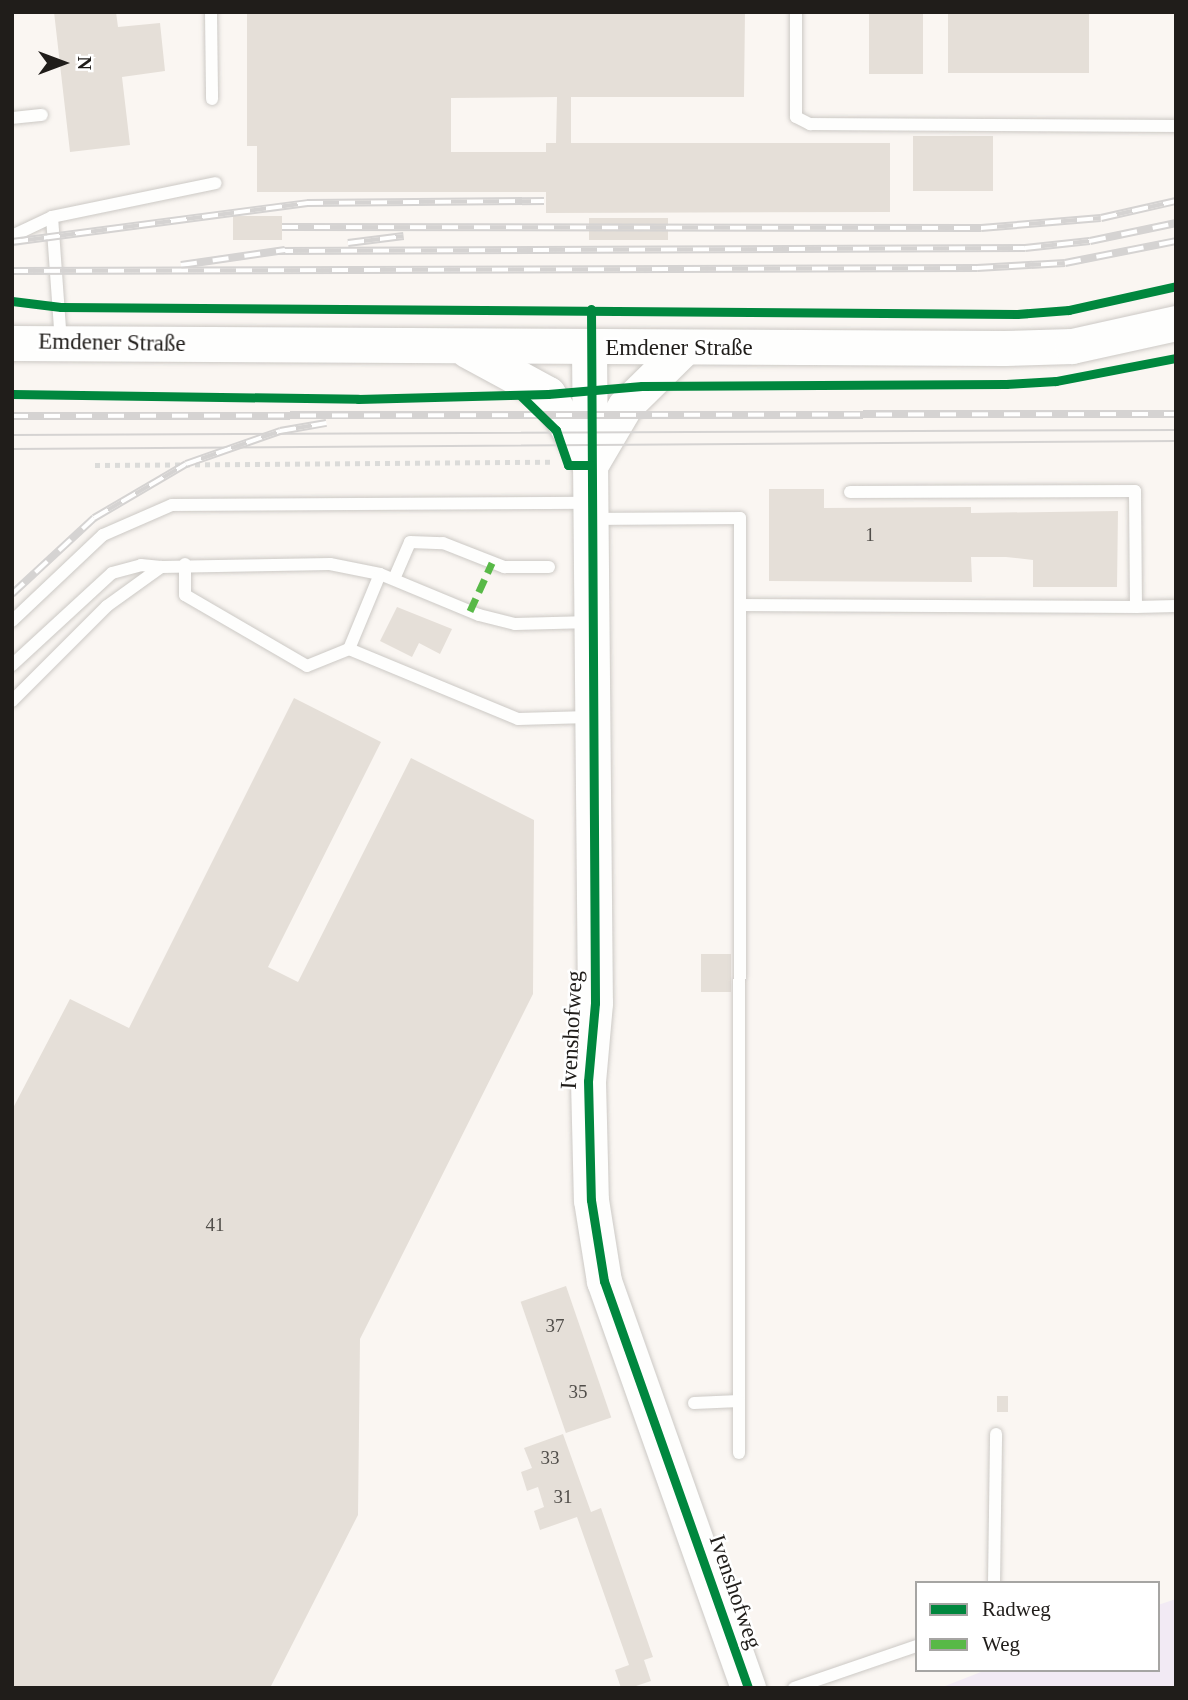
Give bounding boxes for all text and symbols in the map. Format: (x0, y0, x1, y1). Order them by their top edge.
north arrow (28, 28, 98, 98)
text: N (74, 56, 95, 70)
street label: Emdener Straße (38, 328, 186, 358)
street label: Emdener Straße (605, 334, 753, 362)
house number: 1 (865, 524, 875, 546)
street label: Ivenshofweg (555, 970, 589, 1090)
house number: 41 (206, 1214, 224, 1236)
house number: 37 (546, 1315, 565, 1337)
house number: 35 (568, 1381, 588, 1403)
house number: 33 (540, 1447, 560, 1469)
house number: 31 (554, 1486, 572, 1508)
street label: Ivenshofweg (703, 1531, 767, 1653)
legend (915, 1581, 1160, 1672)
text: Radweg (982, 1597, 1051, 1621)
text: Weg (982, 1632, 1020, 1656)

